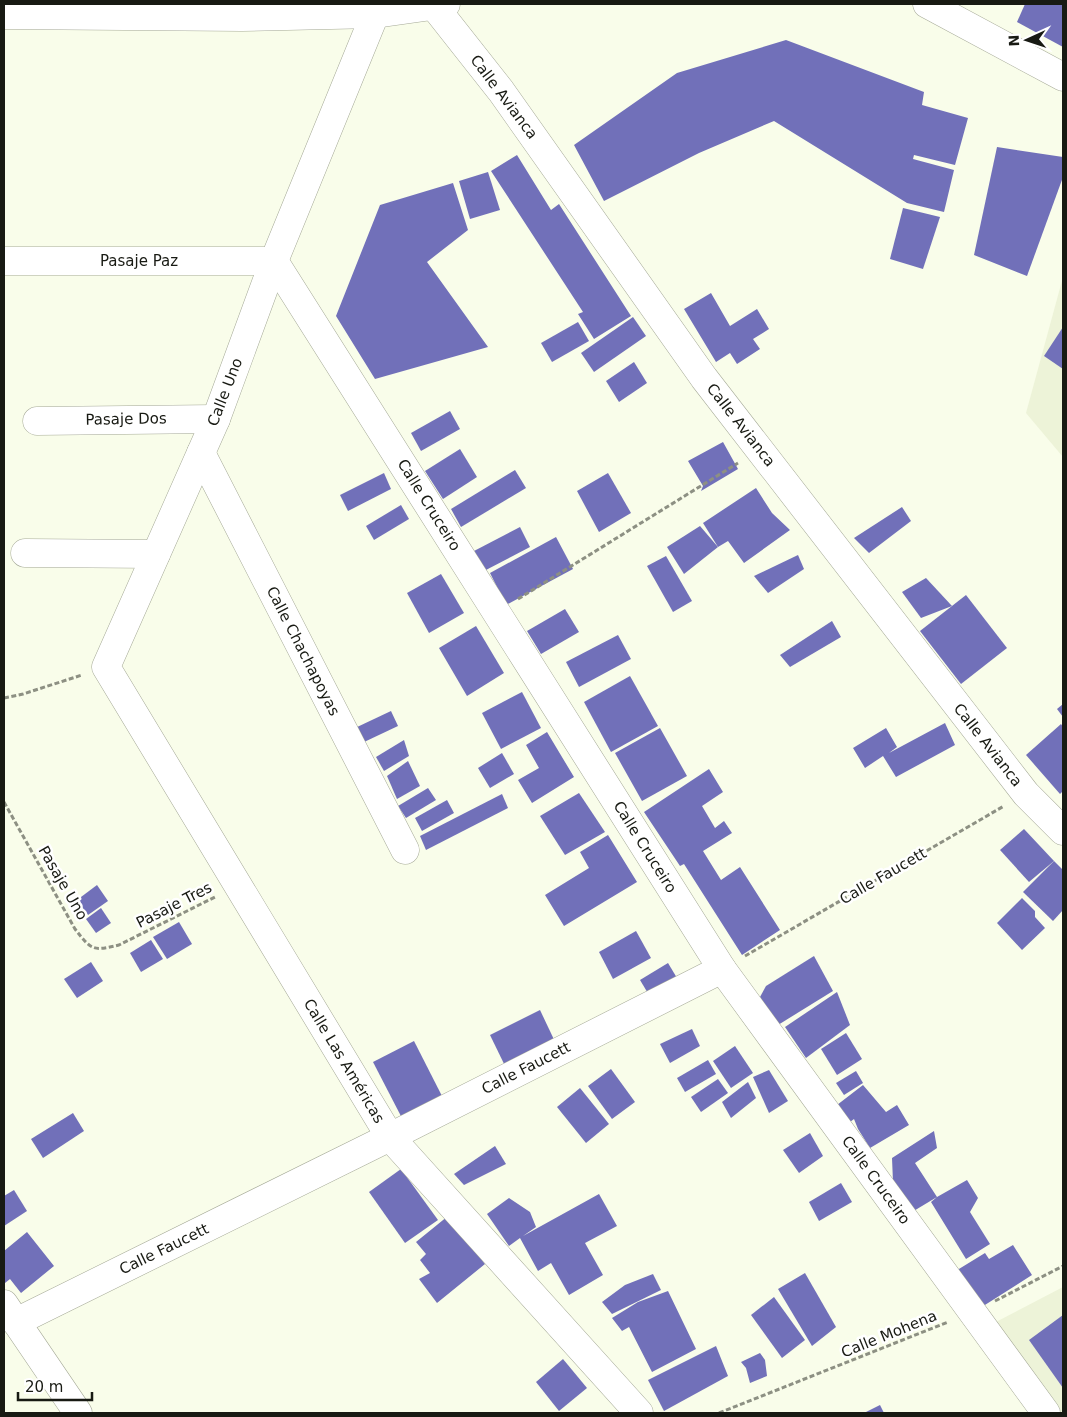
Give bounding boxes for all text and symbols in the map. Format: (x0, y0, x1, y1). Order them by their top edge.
north arrow (1002, 15, 1052, 65)
text: N (1006, 34, 1022, 47)
street label: Calle Avianca (467, 51, 541, 143)
street label: Pasaje Paz (100, 252, 178, 270)
street label: Calle Uno (204, 355, 246, 429)
street label: Calle Avianca (703, 380, 779, 470)
street label: Pasaje Dos (85, 409, 167, 429)
street label: Calle Cruceiro (394, 456, 464, 554)
street label: Calle Chachapoyas (263, 583, 343, 719)
street label: Calle Avianca (950, 700, 1026, 790)
street label: Calle Cruceiro (610, 798, 680, 896)
street label: Pasaje Uno (35, 843, 91, 923)
street label: Calle Faucett (836, 844, 930, 908)
street label: Pasaje Tres (133, 878, 215, 932)
street label: Calle Las Américas (300, 996, 388, 1127)
street label: Calle Faucett (479, 1038, 573, 1098)
street label: Calle Cruceiro (838, 1132, 914, 1228)
street label: Calle Faucett (116, 1220, 212, 1278)
street label: Calle Mohena (839, 1307, 939, 1361)
scale bar (18, 1370, 91, 1402)
text: 20 m (25, 1378, 63, 1396)

